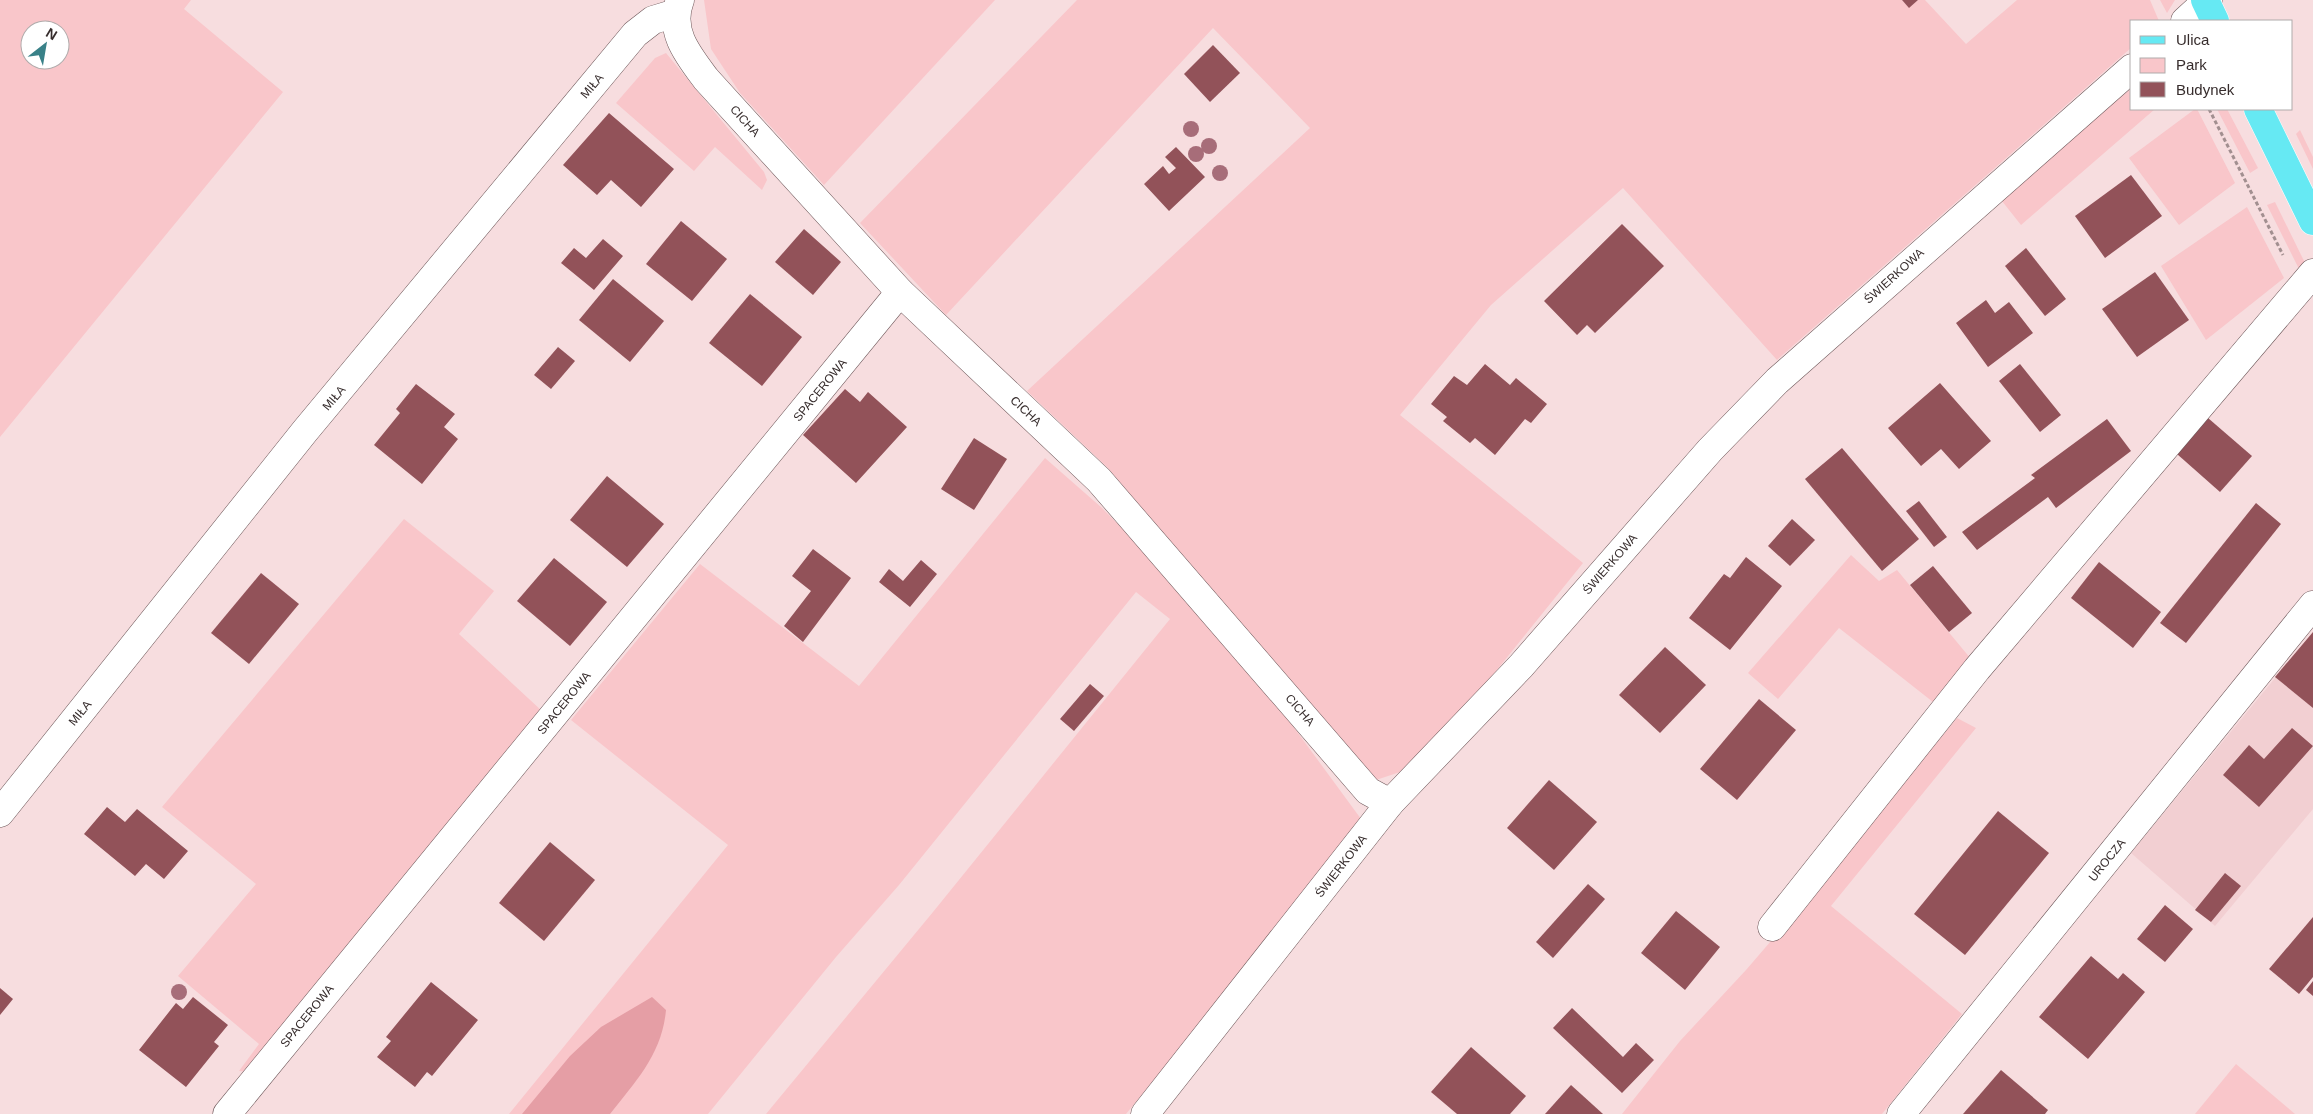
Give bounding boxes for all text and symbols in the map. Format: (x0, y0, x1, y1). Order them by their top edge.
north arrow (20, 20, 70, 70)
legend (2130, 20, 2293, 110)
text: N (43, 24, 60, 43)
text: Ulica (2176, 31, 2210, 48)
text: Park (2176, 56, 2207, 73)
street label: MIŁA (578, 71, 606, 101)
text: Budynek (2176, 81, 2235, 98)
street label: CICHA (727, 102, 763, 140)
street label: ŚWIERKOWA (1861, 245, 1927, 306)
street label: SPACEROWA (790, 356, 850, 424)
street label: MIŁA (320, 383, 348, 413)
street label: CICHA (1008, 393, 1044, 429)
street label: ŚWIERKOWA (1579, 530, 1640, 597)
street label: SPACEROWA (534, 669, 594, 737)
street label: CICHA (1282, 691, 1318, 729)
street label: MIŁA (66, 698, 94, 728)
street label: ŚWIERKOWA (1311, 831, 1370, 900)
street label: UROCZA (2086, 836, 2128, 884)
street label: SPACEROWA (277, 982, 337, 1050)

